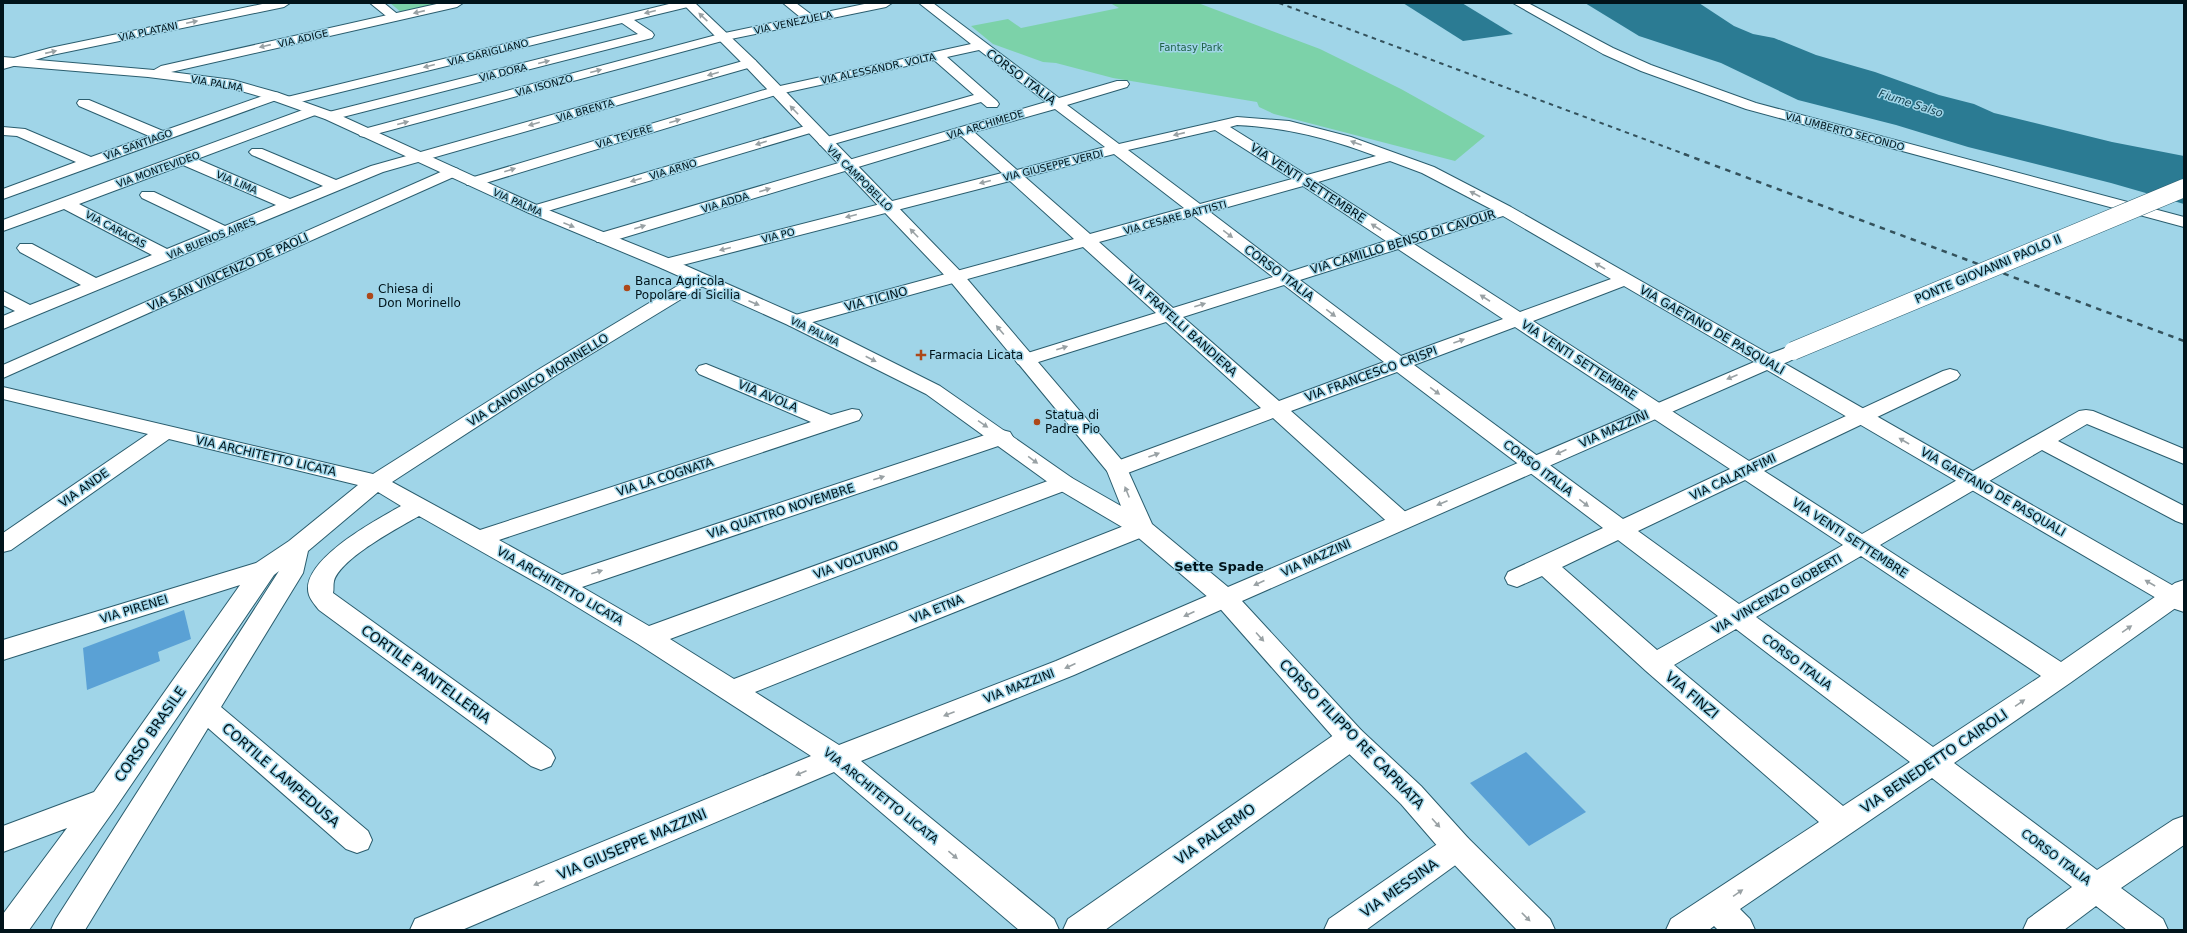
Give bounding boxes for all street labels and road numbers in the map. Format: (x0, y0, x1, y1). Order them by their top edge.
street label: VIA VENEZUELA (753, 9, 833, 36)
street label: VIA PLATANI (117, 20, 179, 43)
street label: VIA ADIGE (277, 27, 329, 50)
street label: VIA GARIGLIANO (447, 37, 530, 68)
street label: CORSO ITALIA (983, 46, 1059, 108)
street label: VIA ALESSANDR. VOLTA (820, 51, 937, 86)
street label: VIA DORA (478, 61, 528, 84)
street label: VIA ISONZO (514, 72, 574, 98)
street label: VIA PALMA (190, 73, 244, 94)
street label: VIA BRENTA (555, 97, 615, 124)
street label: VIA ARCHIMEDE (946, 108, 1025, 141)
street label: VIA UMBERTO SECONDO (1784, 110, 1906, 153)
street label: VIA TEVERE (594, 123, 654, 150)
street label: VIA SANTIAGO (102, 127, 174, 162)
street label: VIA VENTI SETTEMBRE (1248, 140, 1368, 226)
street label: VIA CAMPOBELLO (825, 143, 895, 213)
street label: VIA GIUSEPPE VERDI (1002, 148, 1104, 183)
street label: VIA MONTEVIDEO (115, 149, 201, 190)
street label: VIA ARNO (648, 157, 698, 182)
street label: VIA LIMA (214, 169, 259, 196)
street label: VIA PALMA (491, 187, 544, 218)
street label: VIA ADDA (700, 190, 750, 215)
street label: VIA CESARE BATTISTI (1122, 198, 1228, 237)
street label: VIA CAMILLO BENSO DI CAVOUR (1309, 207, 1497, 277)
street label: VIA CARACAS (84, 209, 148, 250)
street label: VIA BUENOS AIRES (165, 216, 257, 261)
street label: VIA PO (760, 226, 796, 245)
street label: VIA SAN VINCENZO DE PAOLI (145, 230, 311, 314)
street label: PONTE GIOVANNI PAOLO II (1913, 232, 2063, 306)
street label: CORSO ITALIA (1241, 242, 1317, 304)
street label: VIA FRATELLI BANDIERA (1124, 273, 1241, 380)
street label: VIA GAETANO DE PASQUALI (1637, 283, 1787, 377)
street label: VIA TICINO (843, 284, 909, 314)
street label: VIA PALMA (789, 315, 841, 348)
street label: VIA VENTI SETTEMBRE (1519, 317, 1639, 403)
street label: VIA CANONICO MORINELLO (465, 331, 611, 429)
street label: VIA FRANCESCO CRISPI (1303, 344, 1439, 404)
street label: VIA AVOLA (736, 377, 801, 415)
street label: VIA MAZZINI (1577, 407, 1651, 451)
street label: VIA ARCHITETTO LICATA (194, 433, 338, 479)
street label: CORSO ITALIA (1500, 437, 1576, 499)
street label: VIA GAETANO DE PASQUALI (1918, 445, 2068, 539)
street label: VIA CALATAFIMI (1688, 451, 1778, 503)
street label: VIA LA COGNATA (615, 455, 716, 499)
street label: VIA ANDE (56, 466, 112, 510)
street label: VIA QUATTRO NOVEMBRE (706, 481, 856, 541)
street label: VIA VENTI SETTEMBRE (1790, 495, 1910, 581)
street label: VIA MAZZINI (1279, 536, 1353, 580)
street label: VIA VOLTURNO (812, 538, 900, 582)
street label: VIA ARCHITETTO LICATA (494, 544, 626, 628)
street label: VIA VINCENZO GIOBERTI (1710, 551, 1844, 637)
street label: VIA PIRENEI (98, 592, 170, 626)
street label: VIA ETNA (908, 592, 966, 626)
street label: CORTILE PANTELLERIA (358, 622, 494, 727)
street label: CORSO ITALIA (1759, 631, 1835, 693)
street label: CORSO FILIPPO RE CAPRIATA (1276, 656, 1428, 812)
street label: VIA MAZZINI (982, 666, 1056, 706)
street label: VIA FINZI (1662, 668, 1722, 722)
street label: CORSO BRASILE (111, 683, 189, 785)
street label: VIA BENEDETTO CAIROLI (1858, 706, 2010, 816)
street label: CORTILE LAMPEDUSA (219, 720, 343, 831)
street label: VIA ARCHITETTO LICATA (821, 745, 942, 847)
street label: VIA PALERMO (1172, 800, 1258, 868)
street label: VIA GIUSEPPE MAZZINI (555, 805, 709, 883)
street label: CORSO ITALIA (2018, 826, 2094, 888)
street label: VIA MESSINA (1357, 855, 1441, 921)

